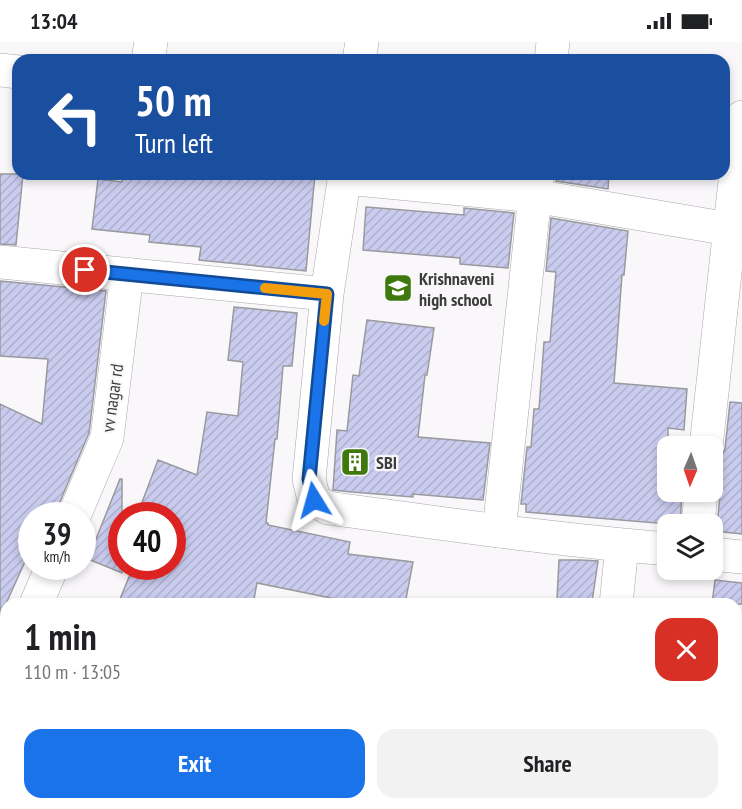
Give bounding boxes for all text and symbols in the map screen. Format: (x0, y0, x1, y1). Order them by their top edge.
text: 13:04 (30, 7, 78, 35)
text: 50 m (135, 73, 212, 128)
icon: left (36, 78, 114, 156)
text: Turn left (135, 126, 213, 160)
pin (59, 244, 110, 295)
icon: arrive (68, 253, 101, 286)
place label: Krishnaveni high school (419, 267, 494, 311)
school or university icon: Krishnaveni high school (382, 272, 414, 304)
street label: vv nagar rd (96, 362, 128, 434)
north arrow (657, 436, 723, 502)
map controls (657, 436, 723, 580)
building icon: SBI (339, 446, 371, 478)
place label: SBI (376, 451, 397, 474)
position arrow (282, 468, 346, 532)
speed limit sign: 40 (108, 502, 186, 580)
text: 39 (43, 514, 71, 553)
button: layers (657, 514, 723, 580)
text: km/h (44, 547, 70, 566)
text: 1 min (24, 613, 97, 660)
button: close (655, 618, 718, 681)
text: 110 m · 13:05 (24, 659, 121, 685)
button: Exit (24, 729, 365, 798)
button: Share (377, 729, 718, 798)

